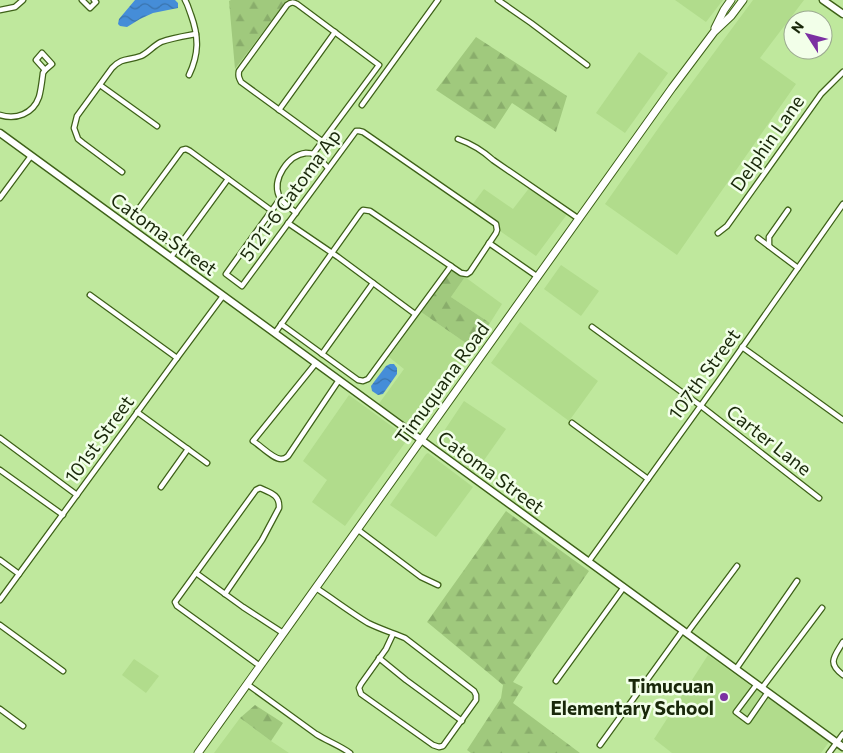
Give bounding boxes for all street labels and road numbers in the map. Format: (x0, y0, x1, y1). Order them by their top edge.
street label: Delphin Lane (725, 90, 808, 195)
street label: 5121-6 Catoma Ap (234, 124, 345, 265)
street label: Catoma Street (107, 187, 222, 280)
street label: Timuquana Road (390, 317, 493, 448)
street label: 107th Street (663, 324, 744, 424)
street label: 101st Street (59, 390, 138, 487)
street label: Carter Lane (722, 399, 816, 480)
street label: Catoma Street (434, 425, 549, 518)

